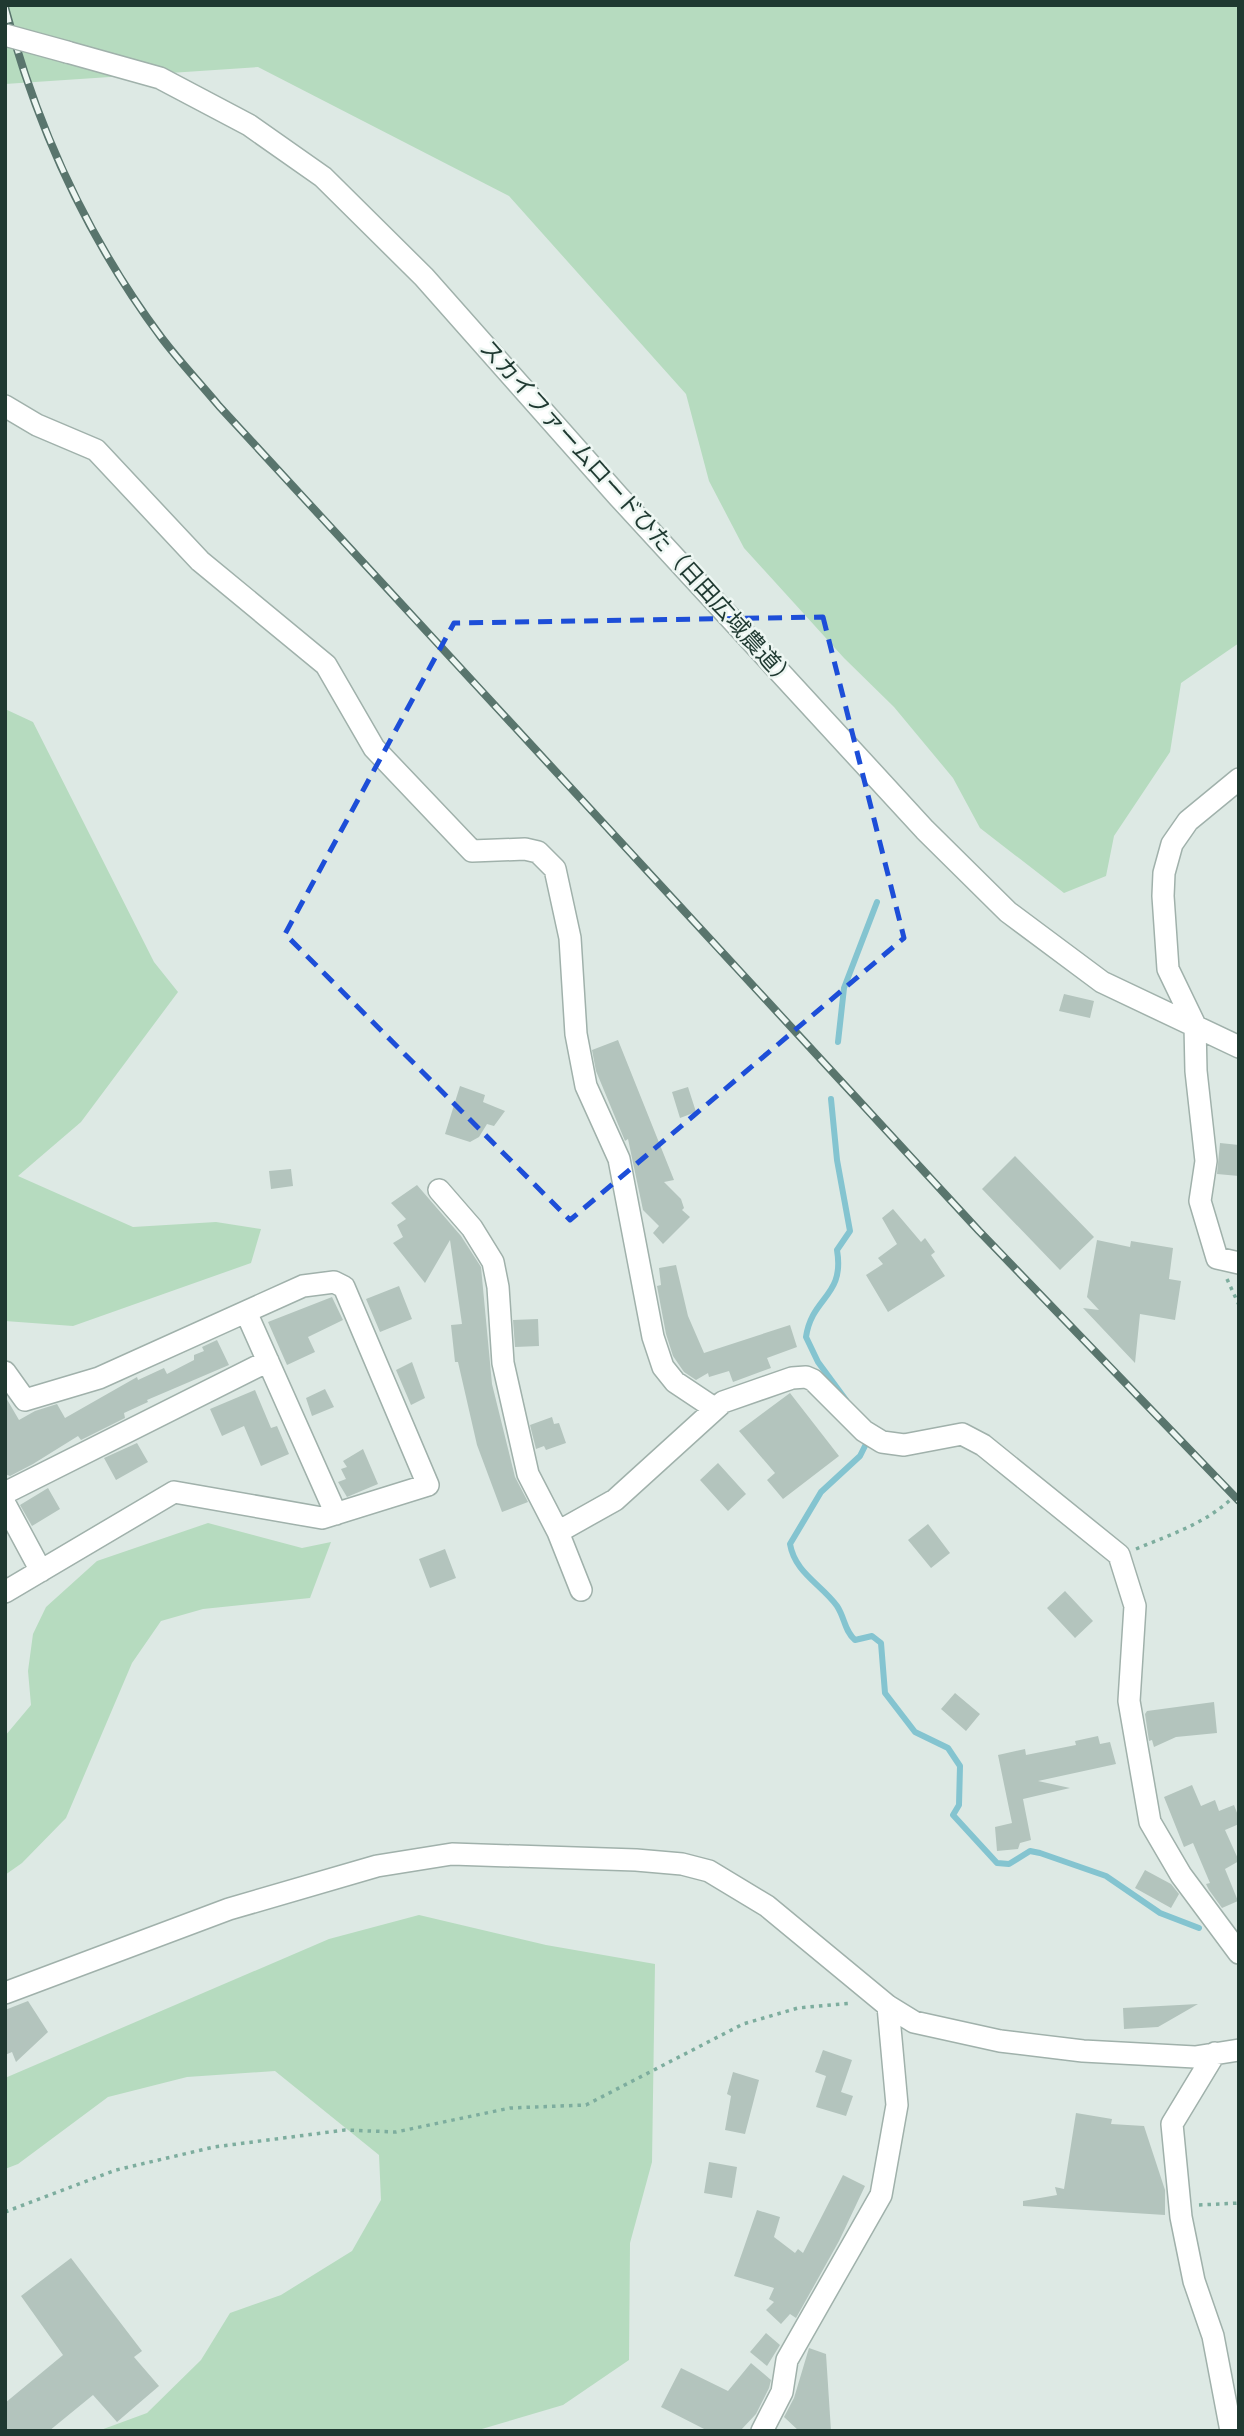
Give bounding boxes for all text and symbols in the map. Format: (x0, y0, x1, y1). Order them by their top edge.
street label: スカイファームロードひた（日田広域農道） (474, 333, 803, 694)

